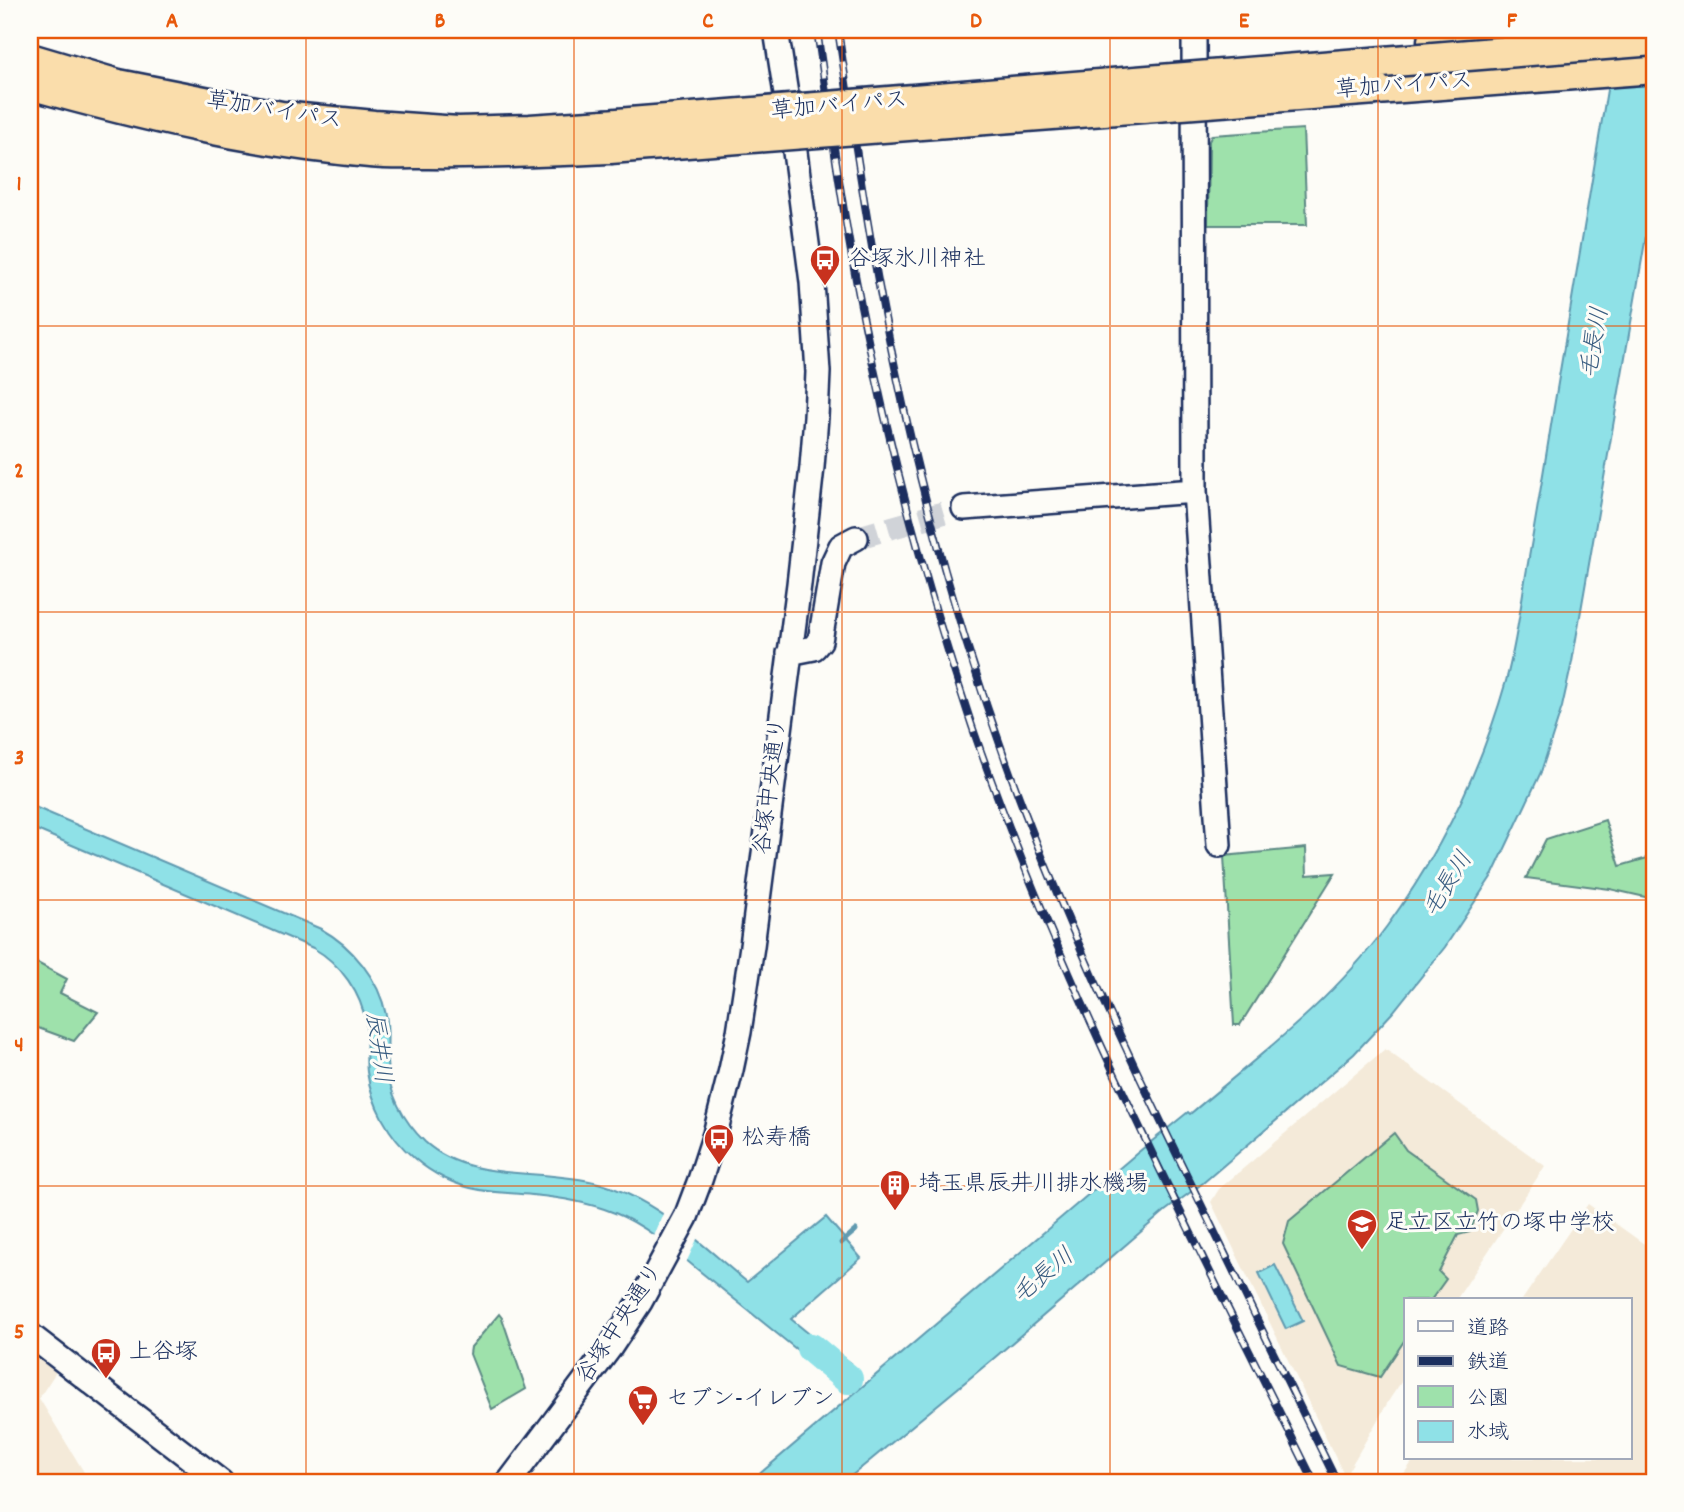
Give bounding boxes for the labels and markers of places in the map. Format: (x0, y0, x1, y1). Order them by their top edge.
bus stop icon: 谷塚氷川神社 (808, 243, 842, 287)
place label: 谷塚氷川神社 (848, 244, 986, 277)
bus stop icon: 松寿橋 (702, 1122, 736, 1166)
place label: 松寿橋 (742, 1123, 811, 1156)
building icon: 埼玉県辰井川排水機場 (878, 1168, 912, 1212)
place label: 埼玉県辰井川排水機場 (918, 1169, 1148, 1202)
school or university icon: 足立区立竹の塚中学校 (1345, 1207, 1379, 1251)
place label: 足立区立竹の塚中学校 (1385, 1208, 1615, 1241)
bus stop icon: 上谷塚 (89, 1336, 123, 1380)
place label: 上谷塚 (129, 1337, 198, 1370)
supermarket icon: セブン-イレブン (626, 1383, 660, 1427)
place label: セブン-イレブン (666, 1384, 835, 1417)

